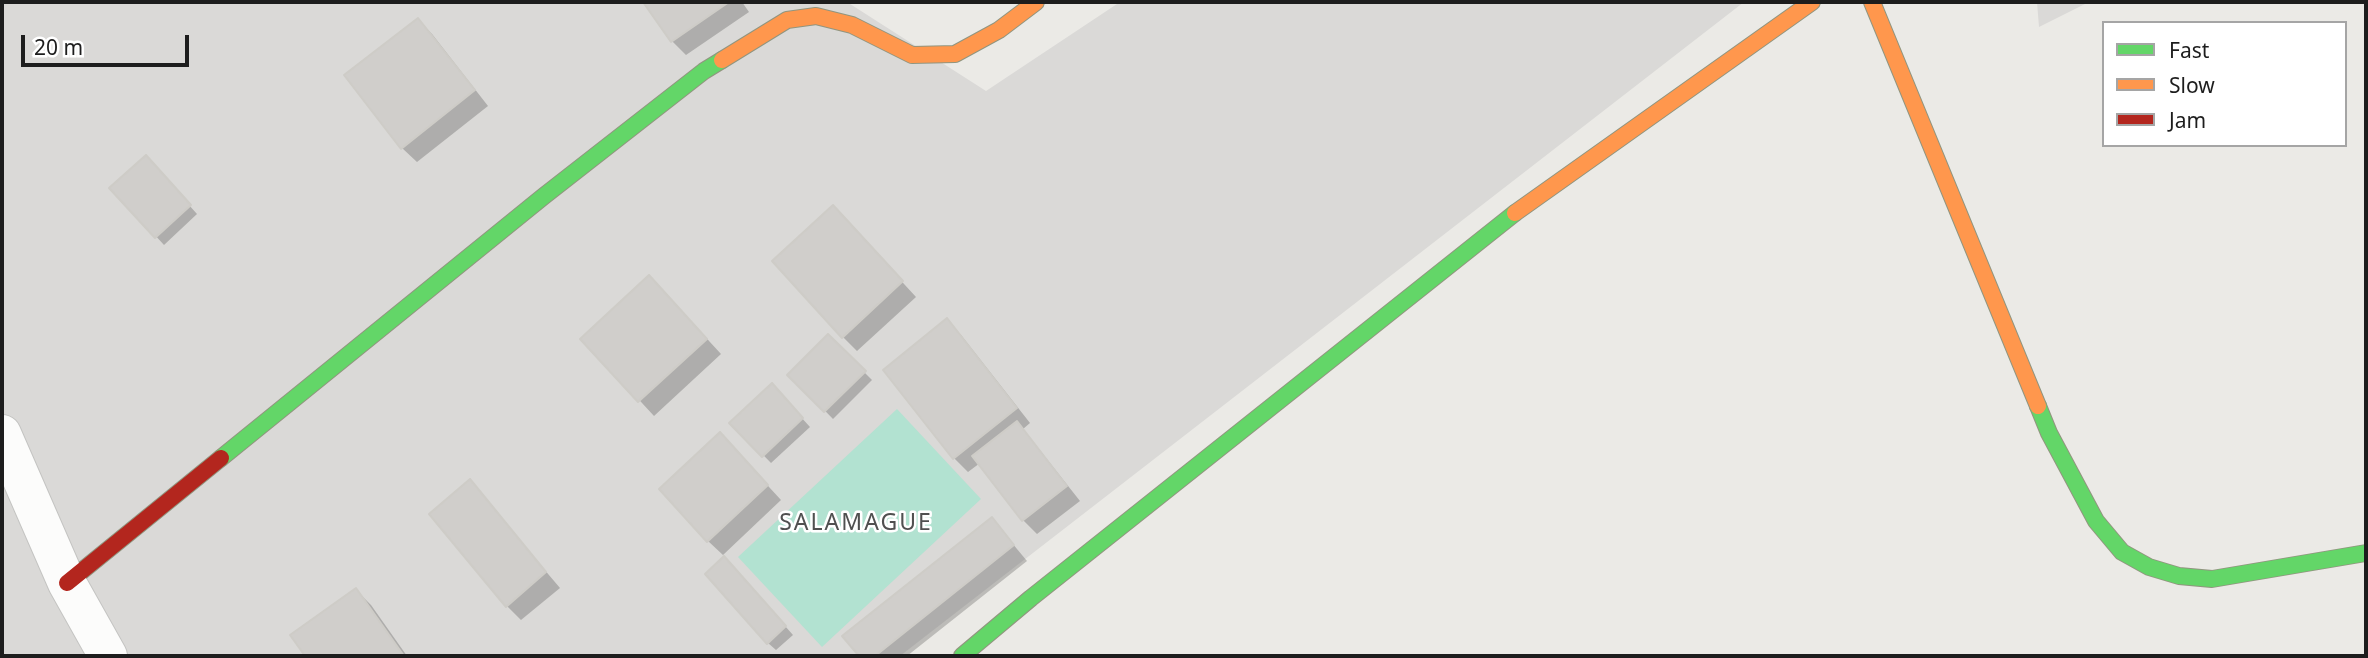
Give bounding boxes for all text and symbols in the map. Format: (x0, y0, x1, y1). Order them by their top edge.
scale bar (24, 21, 192, 65)
legend (2102, 21, 2347, 147)
text: 20 m (34, 33, 83, 61)
text: Fast (2169, 36, 2209, 64)
text: Slow (2169, 71, 2215, 99)
text: Jam (2169, 106, 2206, 134)
district label: SALAMAGUE (780, 509, 932, 537)

